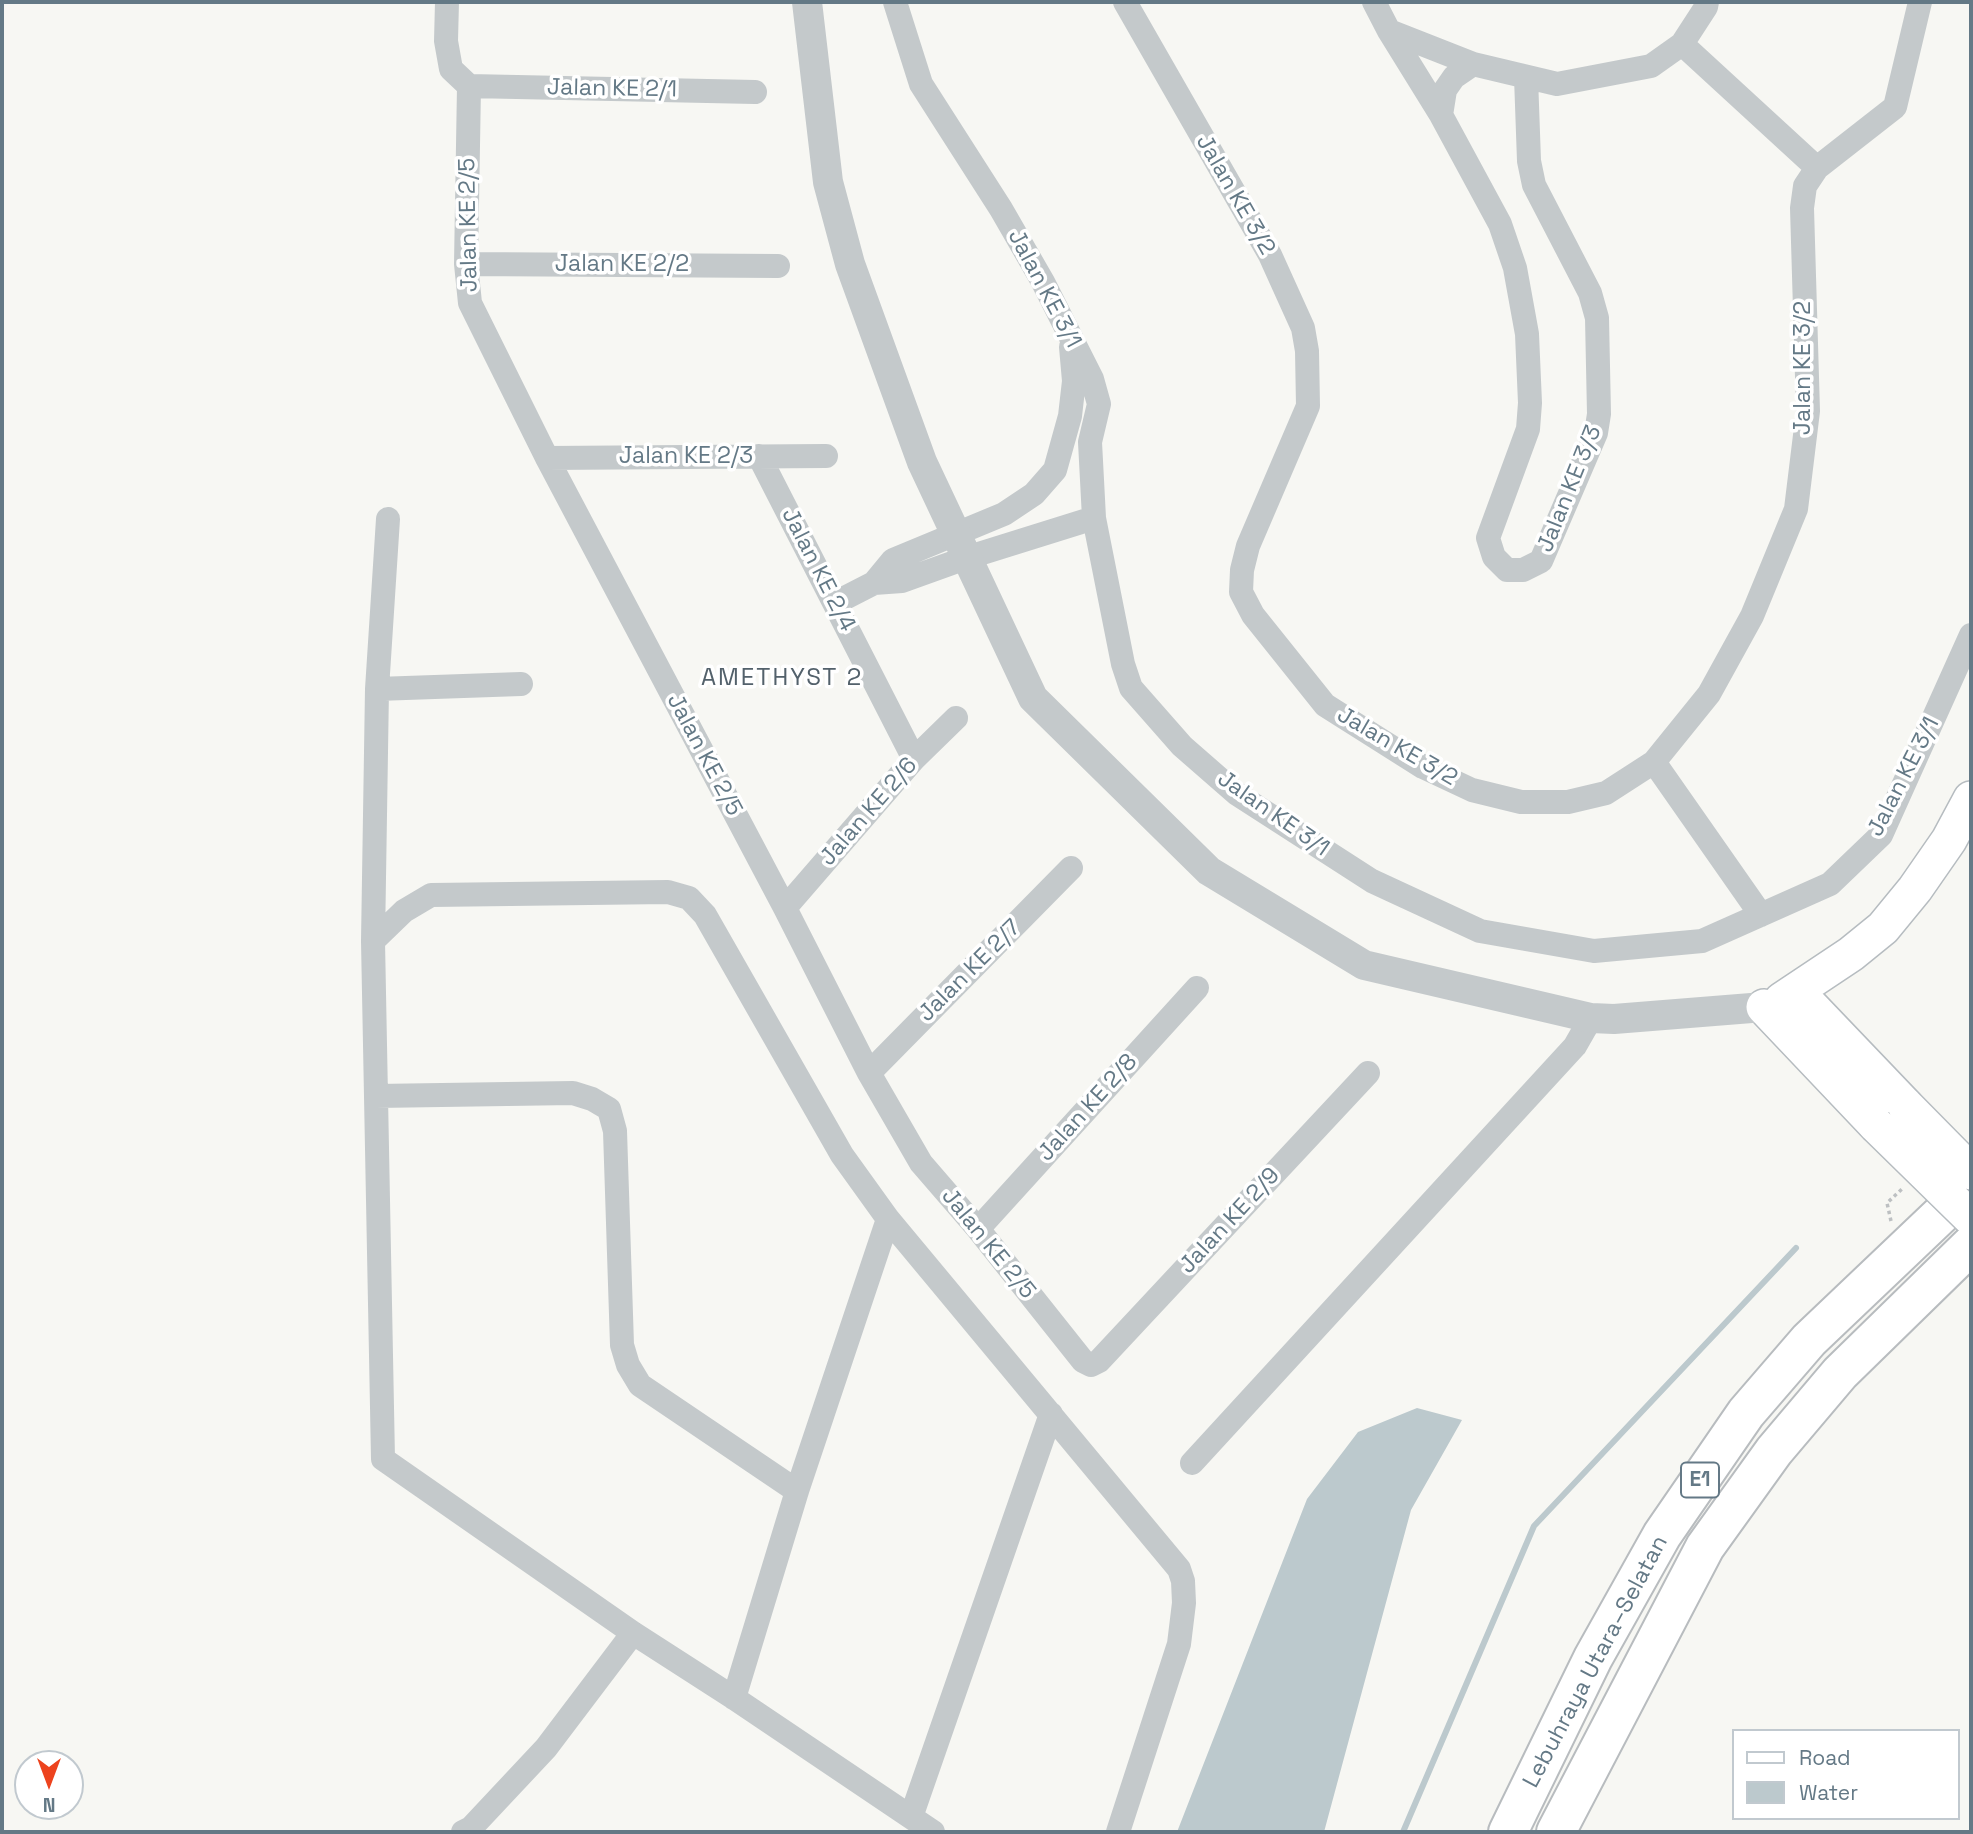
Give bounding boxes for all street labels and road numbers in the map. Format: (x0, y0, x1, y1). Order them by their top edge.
street label: Jalan KE 2/1 (547, 74, 677, 104)
street label: Jalan KE 3/2 (1189, 130, 1281, 260)
street label: Jalan KE 2/5 (454, 158, 484, 292)
street label: Jalan KE 3/1 (1001, 225, 1087, 353)
street label: Jalan KE 2/2 (555, 251, 689, 279)
street label: Jalan KE 3/2 (1790, 301, 1818, 435)
street label: Jalan KE 3/3 (1532, 422, 1608, 556)
street label: Jalan KE 2/3 (619, 443, 753, 471)
street label: Jalan KE 2/4 (775, 504, 861, 636)
street label: Jalan KE 2/5 (660, 689, 748, 821)
street label: Jalan KE 3/2 (1332, 701, 1462, 793)
street label: Jalan KE 3/1 (1862, 713, 1946, 841)
street label: Jalan KE 2/6 (814, 752, 924, 872)
street label: Jalan KE 3/1 (1212, 765, 1334, 863)
street label: Jalan KE 2/7 (913, 914, 1027, 1028)
street label: Jalan KE 2/8 (1033, 1049, 1143, 1167)
street label: Jalan KE 2/9 (1174, 1162, 1286, 1280)
street label: Jalan KE 2/5 (935, 1183, 1041, 1305)
road number: E1 (1681, 1462, 1719, 1498)
street label: Lebuhraya Utara–Selatan (1518, 1531, 1674, 1793)

